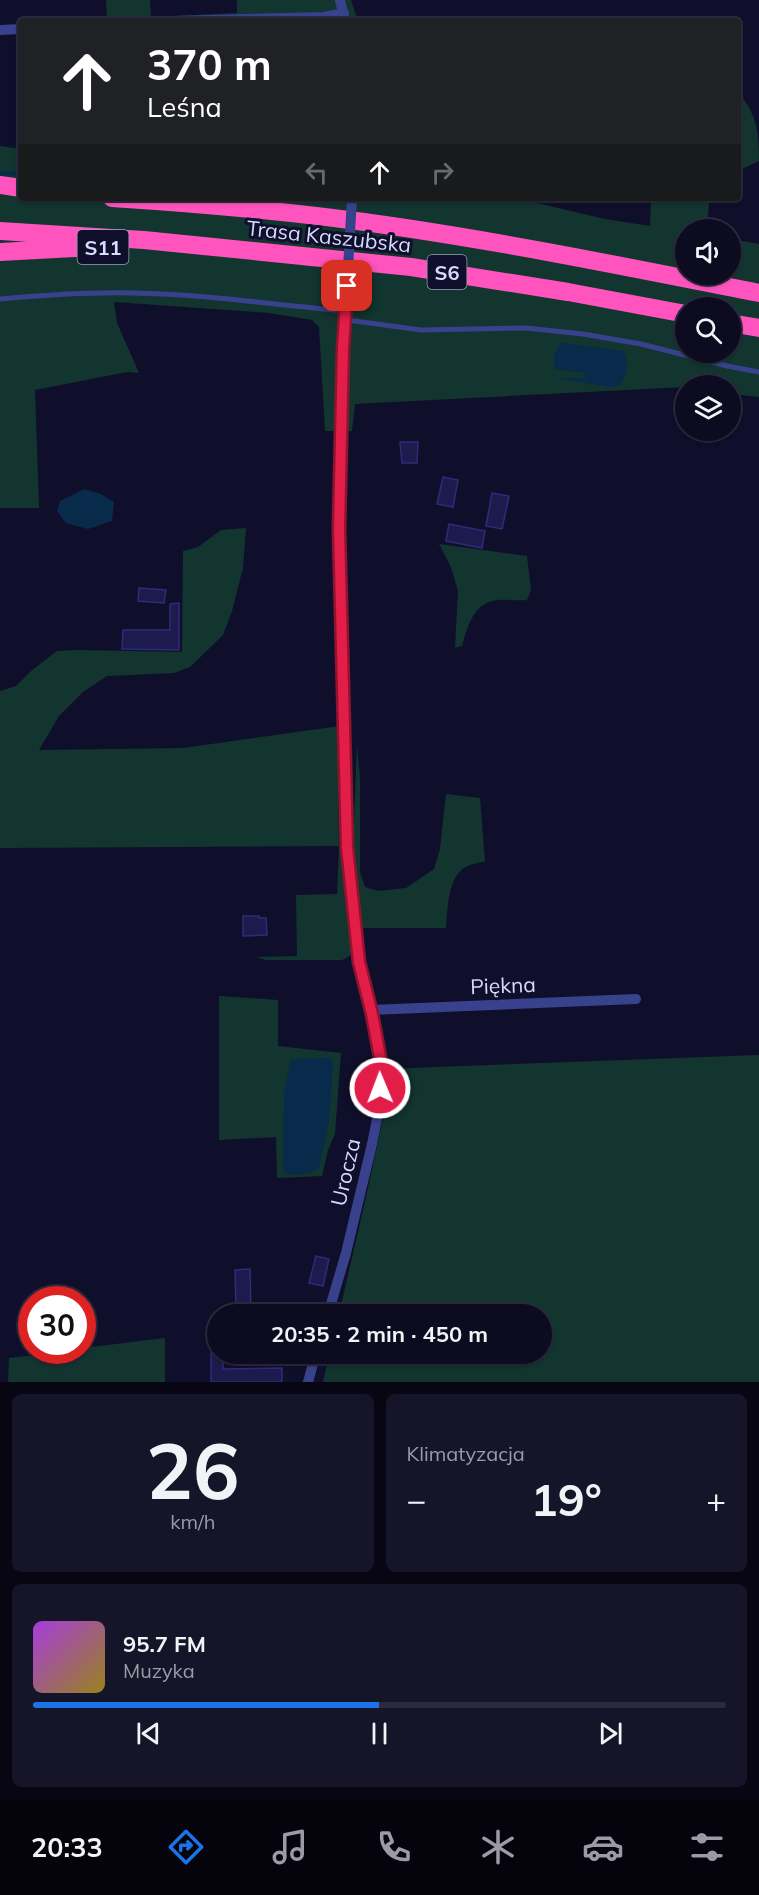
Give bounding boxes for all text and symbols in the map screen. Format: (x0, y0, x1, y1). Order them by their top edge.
text: 370 m (147, 38, 272, 91)
icon: ahead (48, 42, 126, 120)
text: Leśna (147, 90, 222, 124)
icon: left (300, 156, 333, 189)
icon: ahead (363, 156, 396, 189)
icon: right (426, 156, 459, 189)
street label: Trasa Kaszubska (245, 214, 413, 258)
map controls (675, 219, 741, 441)
button: sound (675, 219, 741, 285)
road number: S11 (78, 230, 128, 264)
road number: S6 (428, 255, 466, 289)
pin (321, 260, 372, 311)
icon: arrive (330, 269, 363, 302)
button: search (675, 297, 741, 363)
button: layers (675, 375, 741, 441)
street label: Piękna (470, 971, 536, 999)
position arrow (348, 1056, 412, 1120)
street label: Urocza (325, 1136, 365, 1208)
speed limit sign: 30 (18, 1286, 96, 1364)
text: 20:35 · 2 min · 450 m (271, 1320, 488, 1348)
text: 26 (146, 1421, 240, 1519)
text: Klimatyzacja (407, 1441, 525, 1466)
text: 19° (531, 1471, 602, 1527)
text: − (407, 1479, 426, 1520)
text: + (706, 1479, 726, 1520)
text: km/h (170, 1509, 215, 1534)
text: 95.7 FM (123, 1630, 206, 1658)
text: Muzyka (123, 1658, 195, 1683)
icon: previous (132, 1717, 165, 1750)
icon: pause (363, 1717, 396, 1750)
icon: next (594, 1717, 627, 1750)
icon: directions (165, 1826, 207, 1868)
icon: music (269, 1826, 311, 1868)
icon: phone (373, 1826, 415, 1868)
icon: climate (477, 1826, 519, 1868)
icon: car (582, 1826, 624, 1868)
icon: filters (686, 1826, 728, 1868)
text: 20:33 (31, 1830, 103, 1864)

